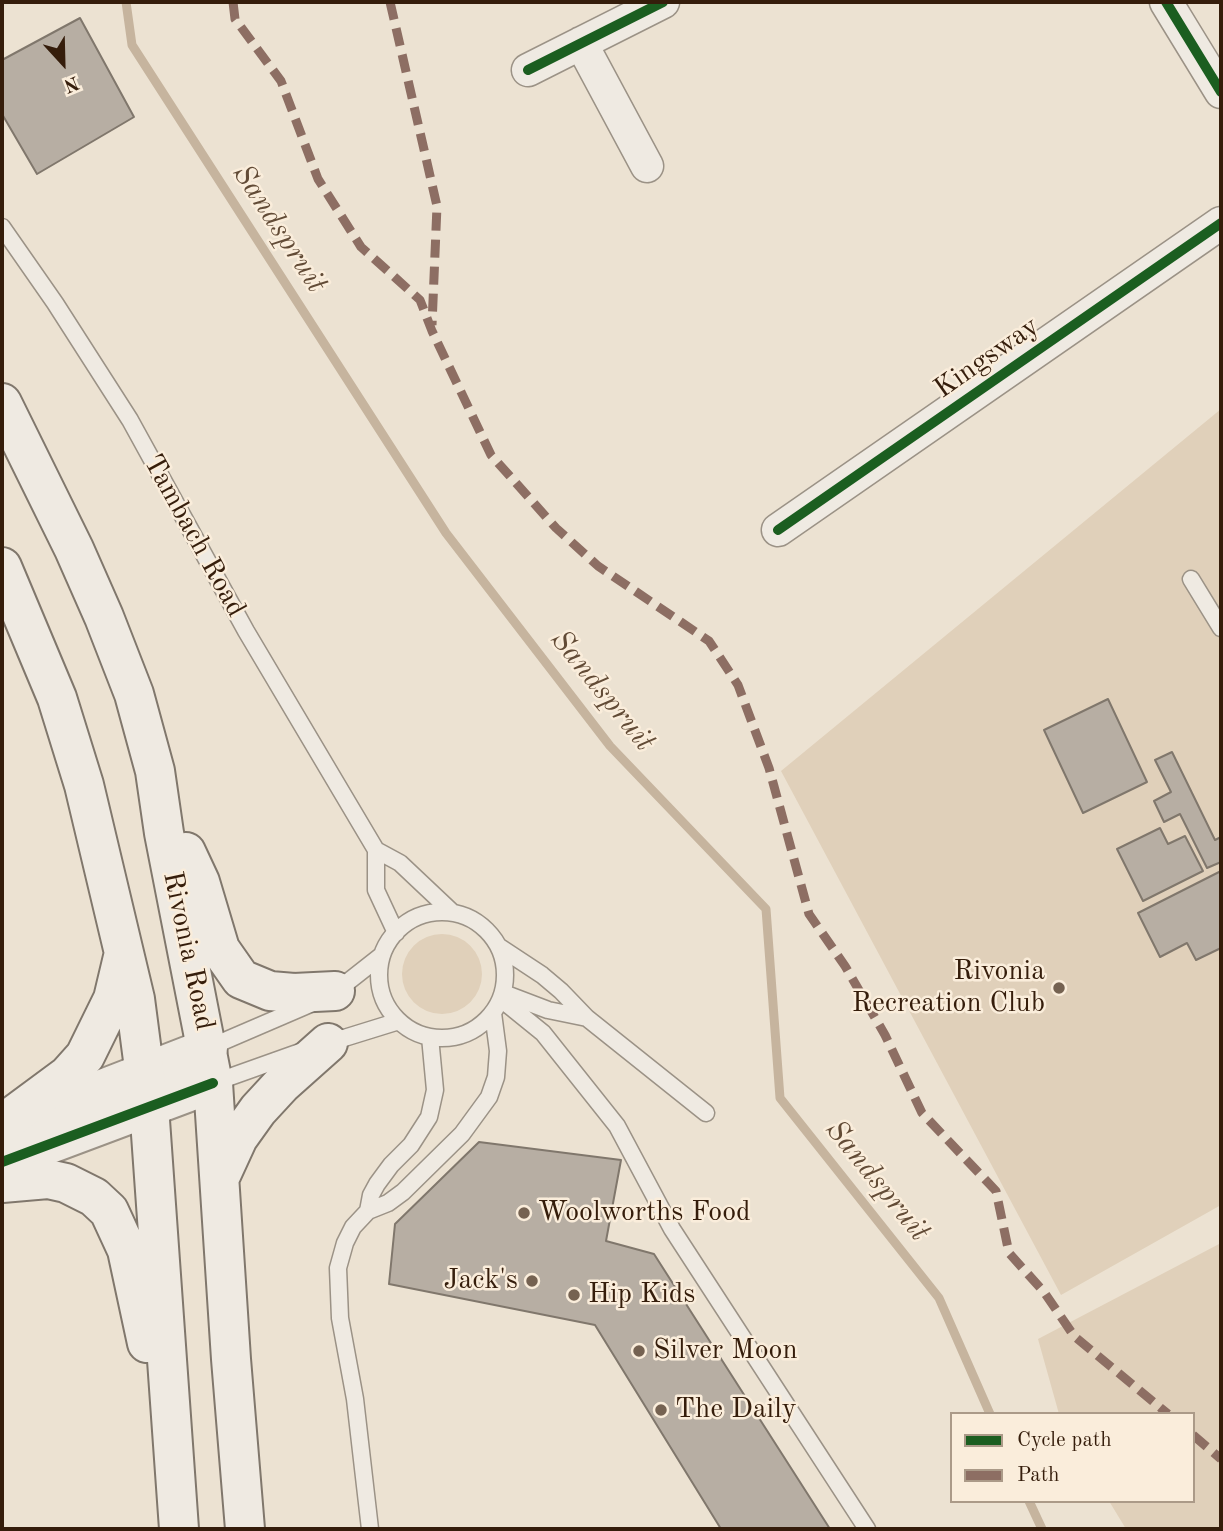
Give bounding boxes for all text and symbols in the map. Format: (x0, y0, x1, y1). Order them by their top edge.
north arrow (28, 28, 98, 98)
text: N (61, 71, 81, 94)
water label: Sandspruit (224, 158, 334, 300)
street label: Kingsway (928, 310, 1046, 406)
street label: Tambach Road (136, 449, 252, 623)
water label: Sandspruit (542, 623, 662, 759)
street label: Rivonia Road (155, 868, 221, 1034)
place label: Rivonia Recreation Club (852, 955, 1045, 1021)
marker: Rivonia Recreation Club (1051, 980, 1067, 996)
water label: Sandspruit (817, 1113, 937, 1249)
place label: Woolworths Food (538, 1196, 751, 1230)
marker: Woolworths Food (516, 1205, 532, 1221)
place label: Jack's (443, 1264, 518, 1298)
marker: Jack's (524, 1273, 540, 1289)
place label: Hip Kids (588, 1278, 695, 1312)
marker: Hip Kids (566, 1287, 582, 1303)
place label: Silver Moon (653, 1334, 798, 1368)
marker: Silver Moon (631, 1343, 647, 1359)
place label: The Daily (675, 1393, 797, 1427)
marker: The Daily (653, 1402, 669, 1418)
legend (950, 1412, 1195, 1503)
text: Cycle path (1017, 1430, 1112, 1451)
text: Path (1017, 1465, 1060, 1486)

